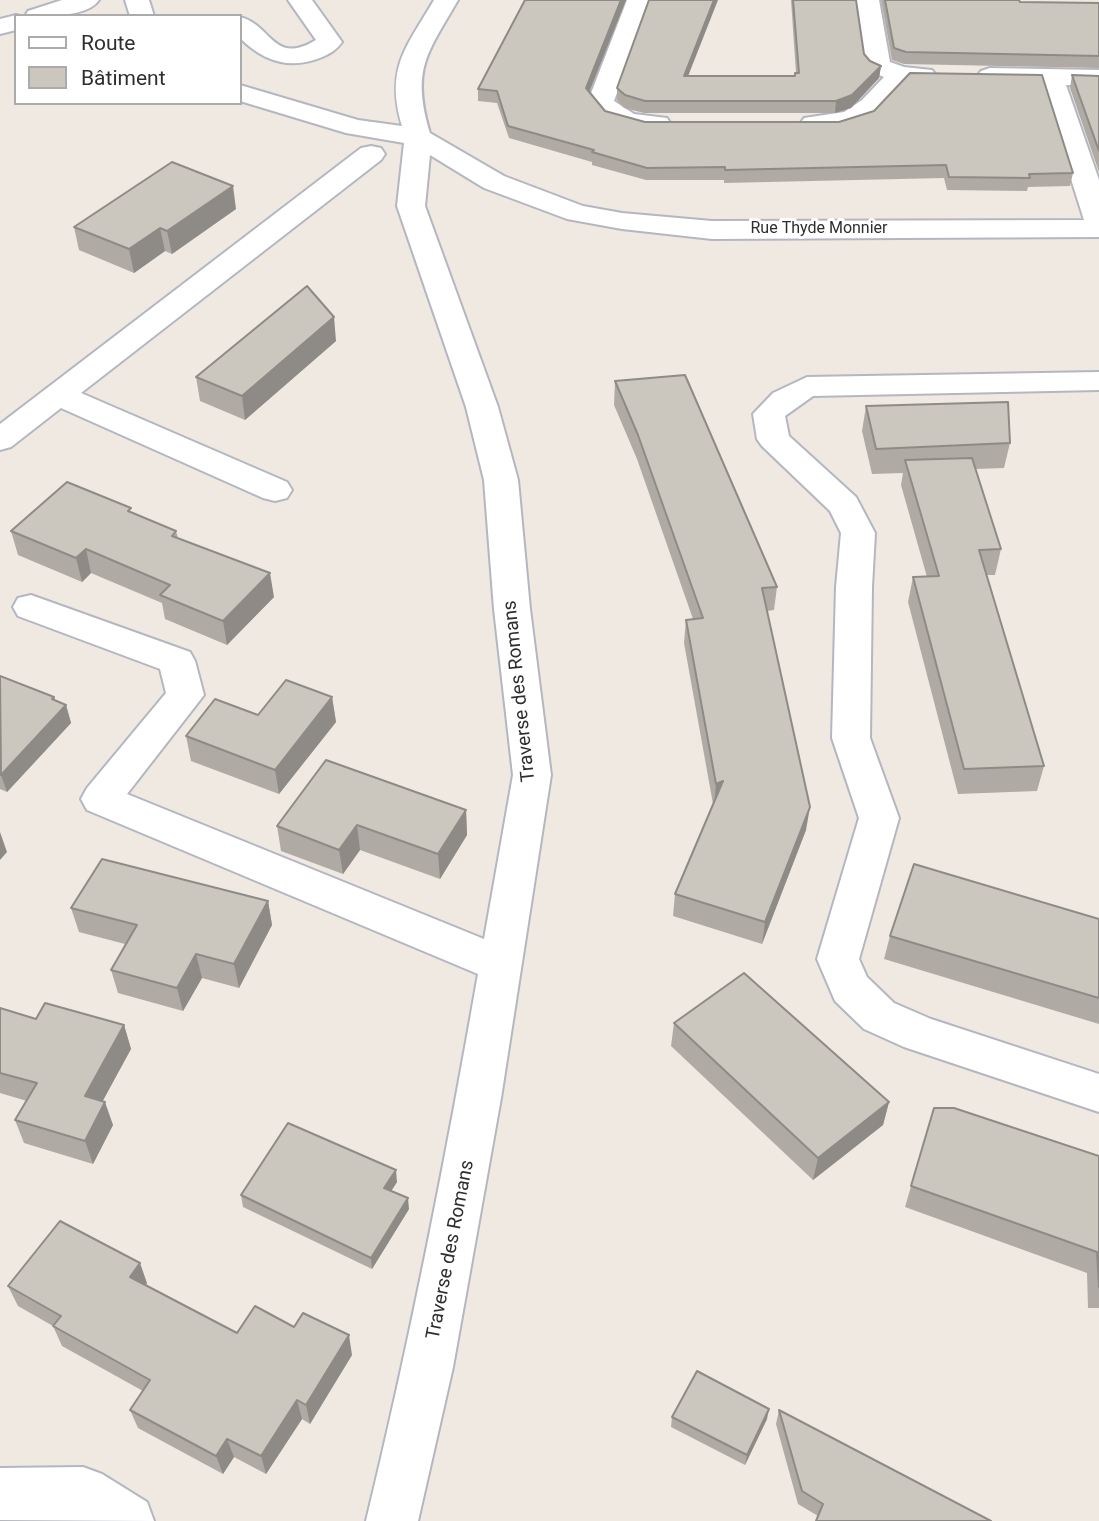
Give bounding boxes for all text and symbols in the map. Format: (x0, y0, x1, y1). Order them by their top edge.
legend (14, 14, 242, 105)
text: Route (81, 31, 136, 55)
text: Bâtiment (81, 66, 166, 90)
street label: Rue Thyde Monnier (750, 219, 888, 239)
street label: Traverse des Romans (499, 599, 541, 783)
street label: Traverse des Romans (422, 1158, 480, 1342)

